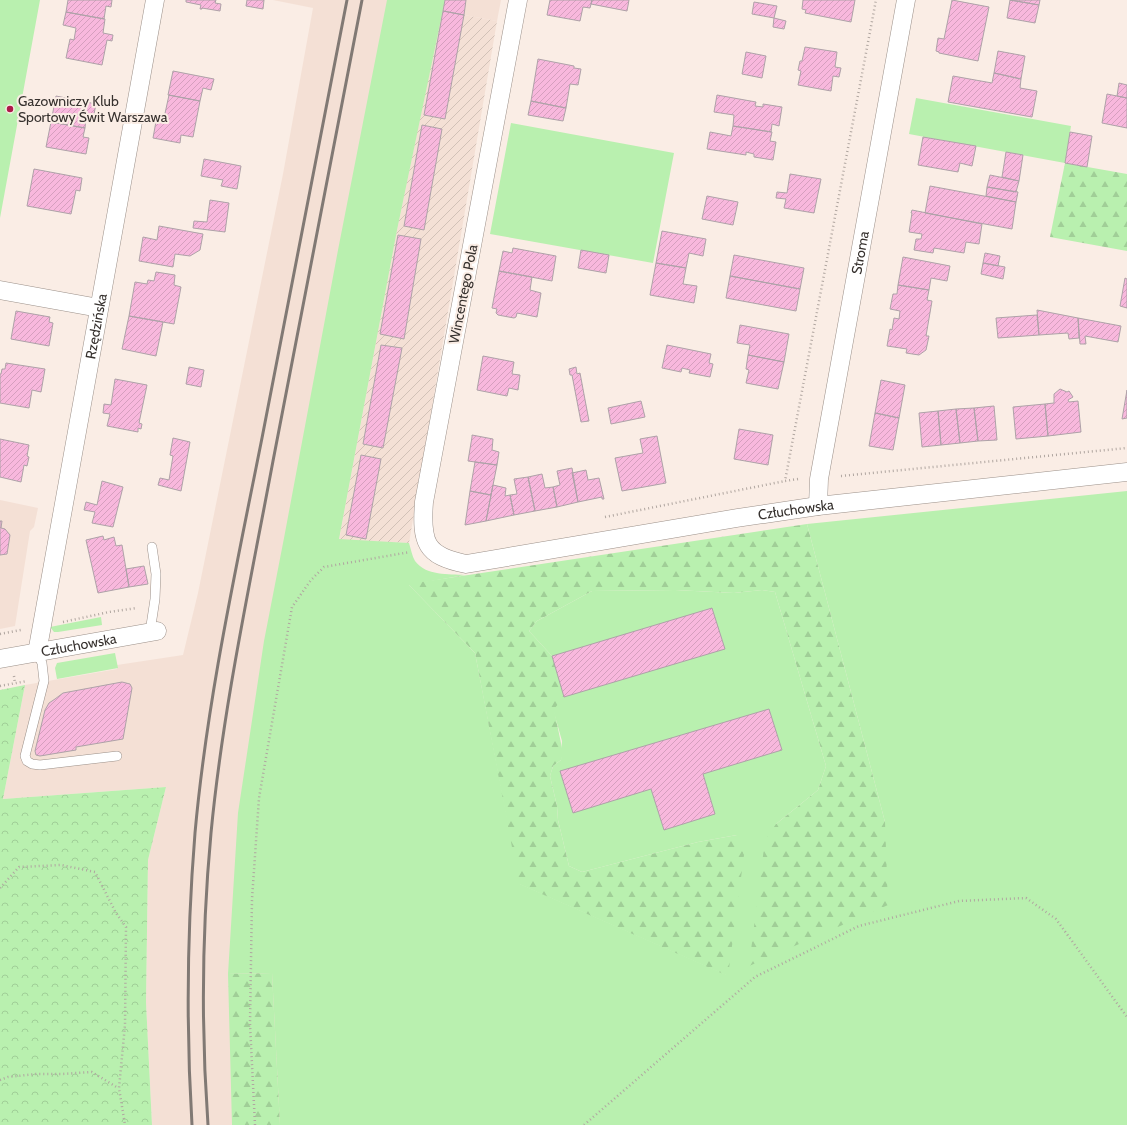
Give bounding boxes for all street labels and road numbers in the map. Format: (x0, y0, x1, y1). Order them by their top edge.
street label: Stroma (847, 229, 873, 276)
street label: Wincentego Pola (445, 243, 481, 345)
street label: Rzędzińska (81, 292, 111, 360)
street label: Człuchowska (757, 495, 835, 524)
street label: Człuchowska (40, 629, 118, 661)

